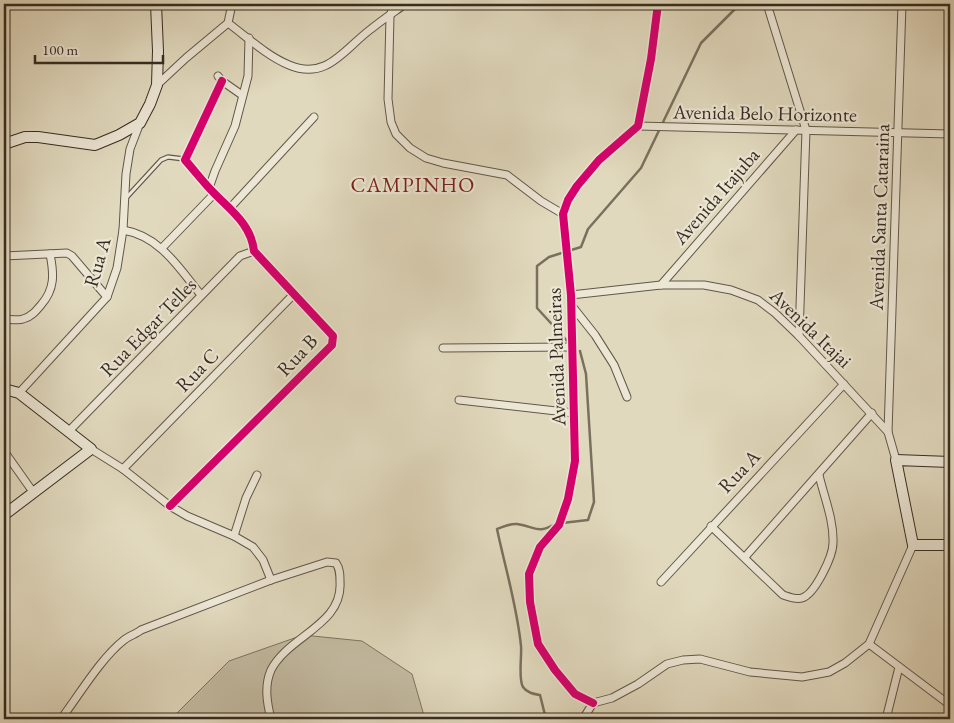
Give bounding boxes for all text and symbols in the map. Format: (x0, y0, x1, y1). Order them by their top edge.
scale bar (35, 32, 162, 64)
text: 100 m (42, 40, 79, 59)
street label: Avenida Belo Horizonte (672, 98, 857, 128)
street label: Avenida Santa Cataraina (863, 123, 895, 312)
street label: Avenida Itajuba (666, 142, 765, 251)
district label: CAMPINHO (351, 171, 475, 198)
street label: Rua A (78, 234, 117, 290)
street label: Rua Edgar Telles (94, 272, 202, 382)
street label: Avenida Itajai (764, 282, 858, 374)
street label: Avenida Palmeiras (541, 287, 571, 428)
street label: Rua B (271, 328, 323, 382)
street label: Rua C (170, 343, 224, 397)
street label: Rua A (712, 444, 766, 498)

